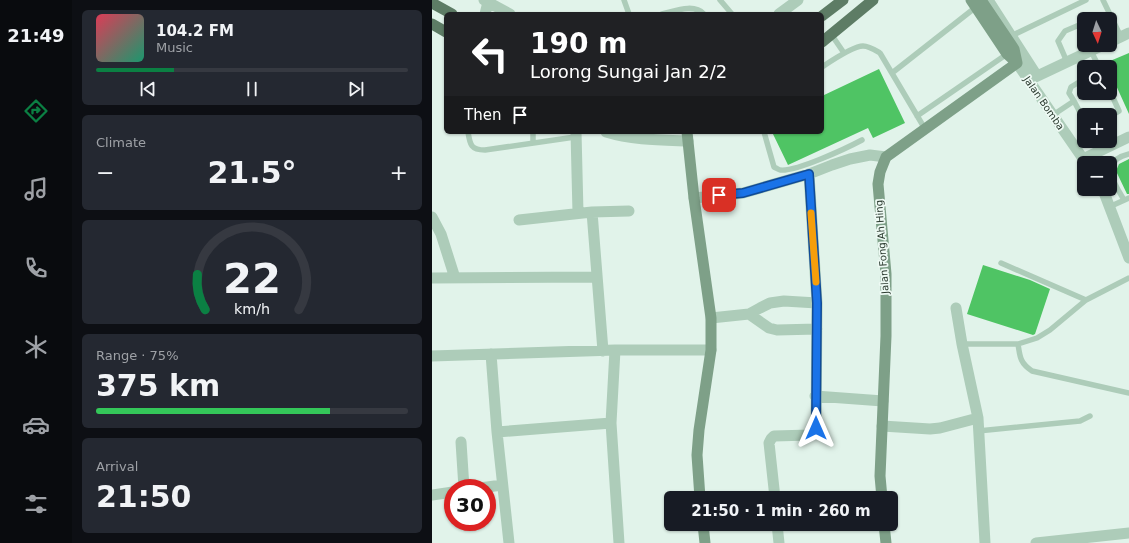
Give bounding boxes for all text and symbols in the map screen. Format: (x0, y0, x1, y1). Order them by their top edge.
north arrow (1077, 12, 1117, 52)
map controls (1077, 12, 1117, 196)
text: 104.2 FM (156, 22, 234, 40)
text: 21:49 (7, 25, 65, 46)
text: 190 m (530, 27, 627, 60)
icon: left (464, 28, 516, 80)
text: Music (156, 40, 193, 55)
button: search (1077, 60, 1117, 100)
text: Lorong Sungai Jan 2/2 (530, 61, 727, 82)
street label: Jalan Bomba (1021, 73, 1066, 132)
icon: previous (137, 78, 159, 100)
icon: pause (241, 78, 263, 100)
icon: next (345, 78, 367, 100)
icon: directions (22, 97, 50, 125)
icon: arrive (509, 104, 531, 126)
text: Then (464, 106, 501, 124)
button: + (1077, 108, 1117, 148)
text: Climate (96, 135, 146, 150)
text: 21.5° (207, 155, 297, 190)
button: − (1077, 156, 1117, 196)
text: − (96, 160, 114, 185)
text: + (390, 160, 408, 185)
icon: music (22, 175, 50, 203)
pin (702, 178, 736, 212)
icon: arrive (708, 184, 730, 206)
street label: Jalan Fong Ah Hing (873, 200, 891, 295)
text: 22 (223, 253, 281, 302)
icon: phone (22, 254, 50, 282)
text: km/h (234, 300, 270, 316)
icon: climate (22, 333, 50, 361)
text: Range · 75% (96, 348, 179, 363)
text: 375 km (96, 368, 220, 403)
position arrow (795, 407, 837, 449)
icon: car (22, 411, 50, 439)
text: Arrival (96, 459, 138, 474)
text: 21:50 (96, 479, 192, 514)
speed limit sign: 30 (444, 479, 496, 531)
icon: filters (22, 490, 50, 518)
text: 21:50 · 1 min · 260 m (691, 502, 871, 520)

